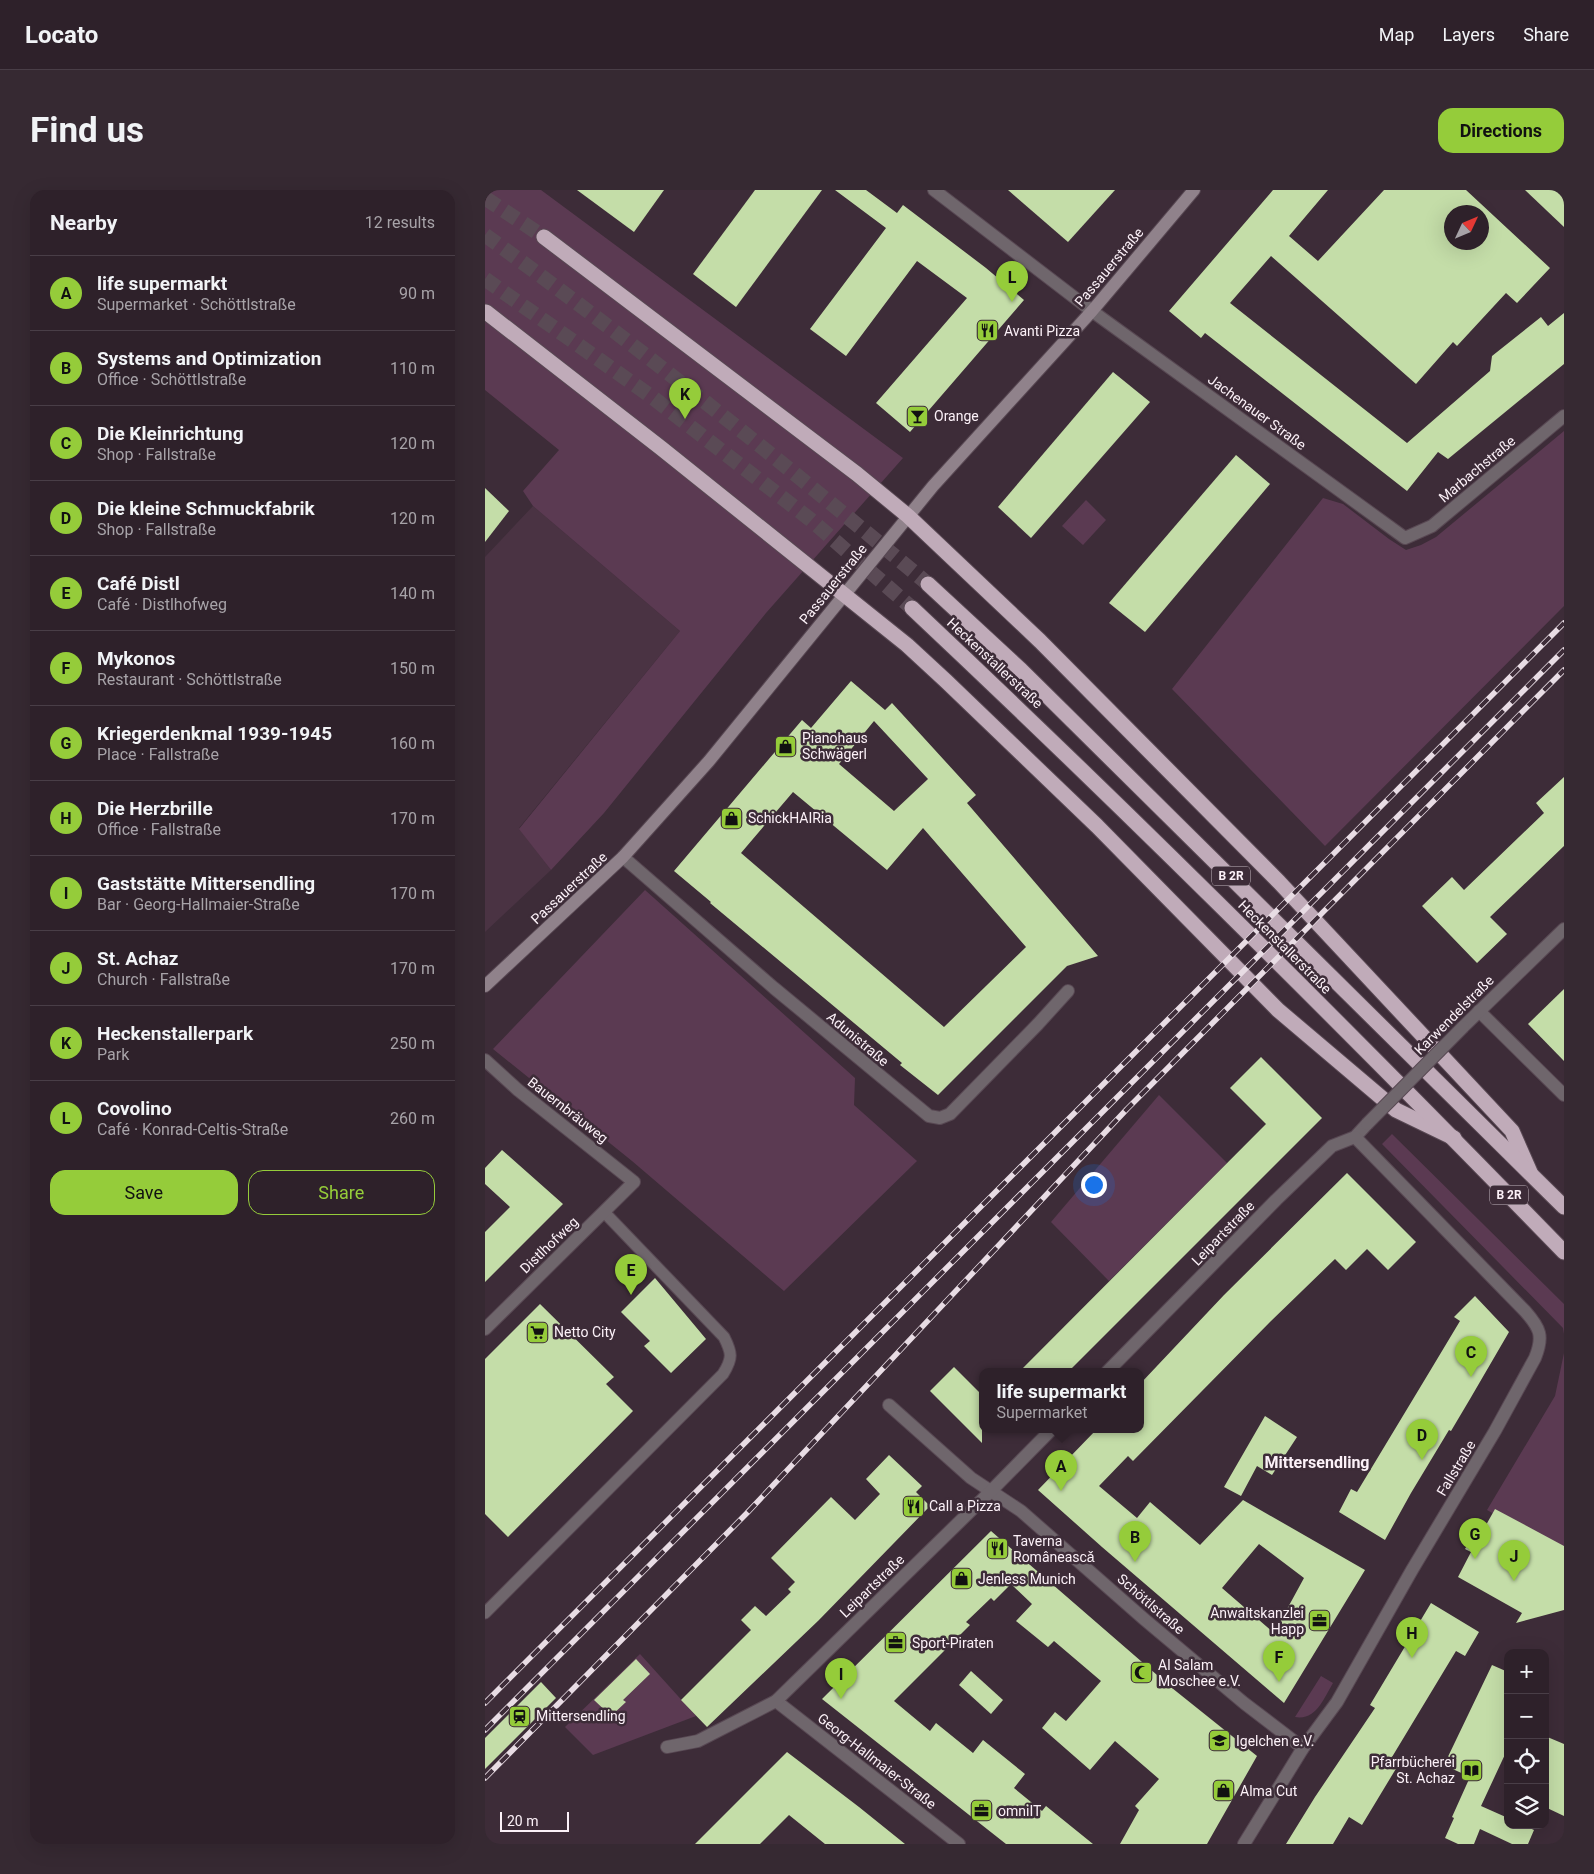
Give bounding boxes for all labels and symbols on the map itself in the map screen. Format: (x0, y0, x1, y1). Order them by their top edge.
north arrow (1444, 205, 1489, 250)
street label: Passauerstraße (1071, 224, 1147, 310)
pin: L (996, 261, 1028, 302)
restaurant icon: Avanti Pizza (976, 319, 1000, 343)
place label: Avanti Pizza (1004, 323, 1080, 339)
street label: Jachenauer Straße (1205, 371, 1309, 453)
pin: K (669, 378, 701, 419)
bar icon: Orange (906, 404, 930, 428)
place label: Orange (934, 408, 979, 424)
street label: Marbachstraße (1436, 432, 1518, 506)
street label: Passauerstraße (796, 541, 870, 627)
street label: Heckenstallerstraße (944, 615, 1046, 711)
place label: Pianohaus Schwägerl (802, 730, 868, 762)
shop icon: Pianohaus Schwägerl (774, 734, 798, 758)
shop icon: SchickHAIRia (720, 806, 744, 830)
place label: SchickHAIRia (748, 810, 832, 826)
street label: Passauerstraße (528, 849, 610, 927)
road number: B 2R (1212, 866, 1250, 886)
street label: Heckenstallerstraße (1235, 897, 1335, 997)
street label: Karwendelstraße (1411, 972, 1497, 1058)
street label: Adunistraße (824, 1009, 892, 1069)
street label: Bauernbräuweg (525, 1074, 611, 1146)
your location (1081, 1172, 1107, 1198)
road number: B 2R (1490, 1186, 1528, 1204)
street label: Leipartstraße (1188, 1198, 1258, 1268)
street label: Distlhofweg (517, 1213, 581, 1277)
pin: E (615, 1254, 647, 1295)
supermarket icon: Netto City (526, 1320, 550, 1344)
place label: Netto City (554, 1324, 616, 1340)
pin: C (1455, 1336, 1487, 1377)
pin: D (1406, 1419, 1438, 1460)
street label: Fallstraße (1433, 1437, 1479, 1499)
pin: A (1045, 1450, 1077, 1491)
district label: Mittersendling (1265, 1453, 1369, 1472)
restaurant icon: Call a Pizza (901, 1494, 925, 1518)
place label: Call a Pizza (929, 1498, 1001, 1514)
pin: G (1459, 1518, 1491, 1559)
pin: B (1119, 1521, 1151, 1562)
place label: Taverna Româneascǎ (1013, 1533, 1095, 1565)
restaurant icon: Taverna Româneascǎ (985, 1537, 1009, 1561)
pin: J (1498, 1540, 1530, 1581)
street label: Leipartstraße (837, 1551, 907, 1621)
shop icon: Jenless Munich (950, 1567, 974, 1591)
place label: Jenless Munich (978, 1571, 1076, 1587)
street label: Schöttlstraße (1114, 1571, 1188, 1637)
place label: Anwaltskanzlei Happ (1210, 1605, 1304, 1637)
office icon: Anwaltskanzlei Happ (1308, 1609, 1332, 1633)
pin: H (1396, 1617, 1428, 1658)
office icon: Sport-Piraten (884, 1631, 908, 1655)
place label: Sport-Piraten (912, 1635, 994, 1651)
pin: F (1263, 1641, 1295, 1682)
place label: Al Salam Moschee e.V. (1158, 1657, 1241, 1689)
pin: I (825, 1658, 857, 1699)
mosque icon: Al Salam Moschee e.V. (1130, 1661, 1154, 1685)
station icon: Mittersendling (508, 1704, 532, 1728)
place label: Mittersendling (536, 1708, 626, 1724)
street label: Georg-Hallmaier-Straße (815, 1710, 939, 1812)
school or university icon: Igelchen e.V. (1208, 1729, 1232, 1753)
place label: Igelchen e.V. (1236, 1733, 1314, 1749)
place label: Pfarrbücherei St. Achaz (1371, 1754, 1455, 1786)
library icon: Pfarrbücherei St. Achaz (1459, 1758, 1483, 1782)
shop icon: Alma Cut (1212, 1779, 1236, 1803)
place label: Alma Cut (1240, 1783, 1298, 1799)
office icon: omniIT (970, 1799, 994, 1823)
place label: omniIT (998, 1803, 1042, 1819)
scale bar (500, 1809, 569, 1832)

